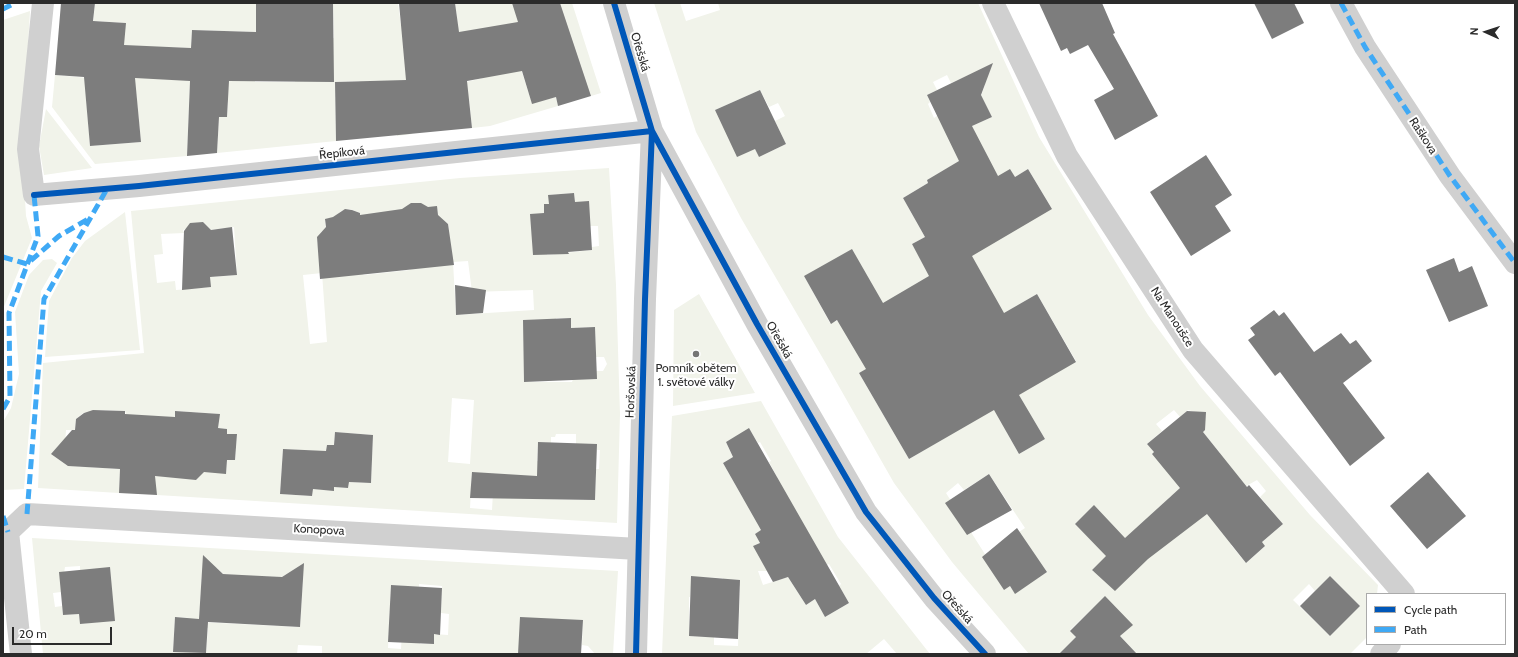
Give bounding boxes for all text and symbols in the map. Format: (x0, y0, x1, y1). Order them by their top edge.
north arrow (1466, 12, 1506, 52)
text: N (1467, 27, 1481, 36)
street label: Ořešská (627, 31, 653, 73)
street label: Raškova (1406, 115, 1440, 157)
street label: Řepíková (318, 143, 366, 163)
street label: Na Manoušce (1147, 284, 1197, 350)
street label: Ořešská (763, 319, 795, 361)
marker: Pomník obětem 1. světové války (691, 349, 701, 359)
place label: Pomník obětem 1. světové války (655, 361, 737, 389)
street label: Horšovská (623, 366, 639, 418)
street label: Konopova (293, 521, 345, 539)
street label: Ořešská (938, 587, 976, 627)
legend (1366, 593, 1506, 645)
text: Cycle path (1404, 602, 1457, 617)
scale bar (14, 619, 114, 645)
text: Path (1404, 622, 1427, 637)
text: 20 m (19, 626, 47, 641)

